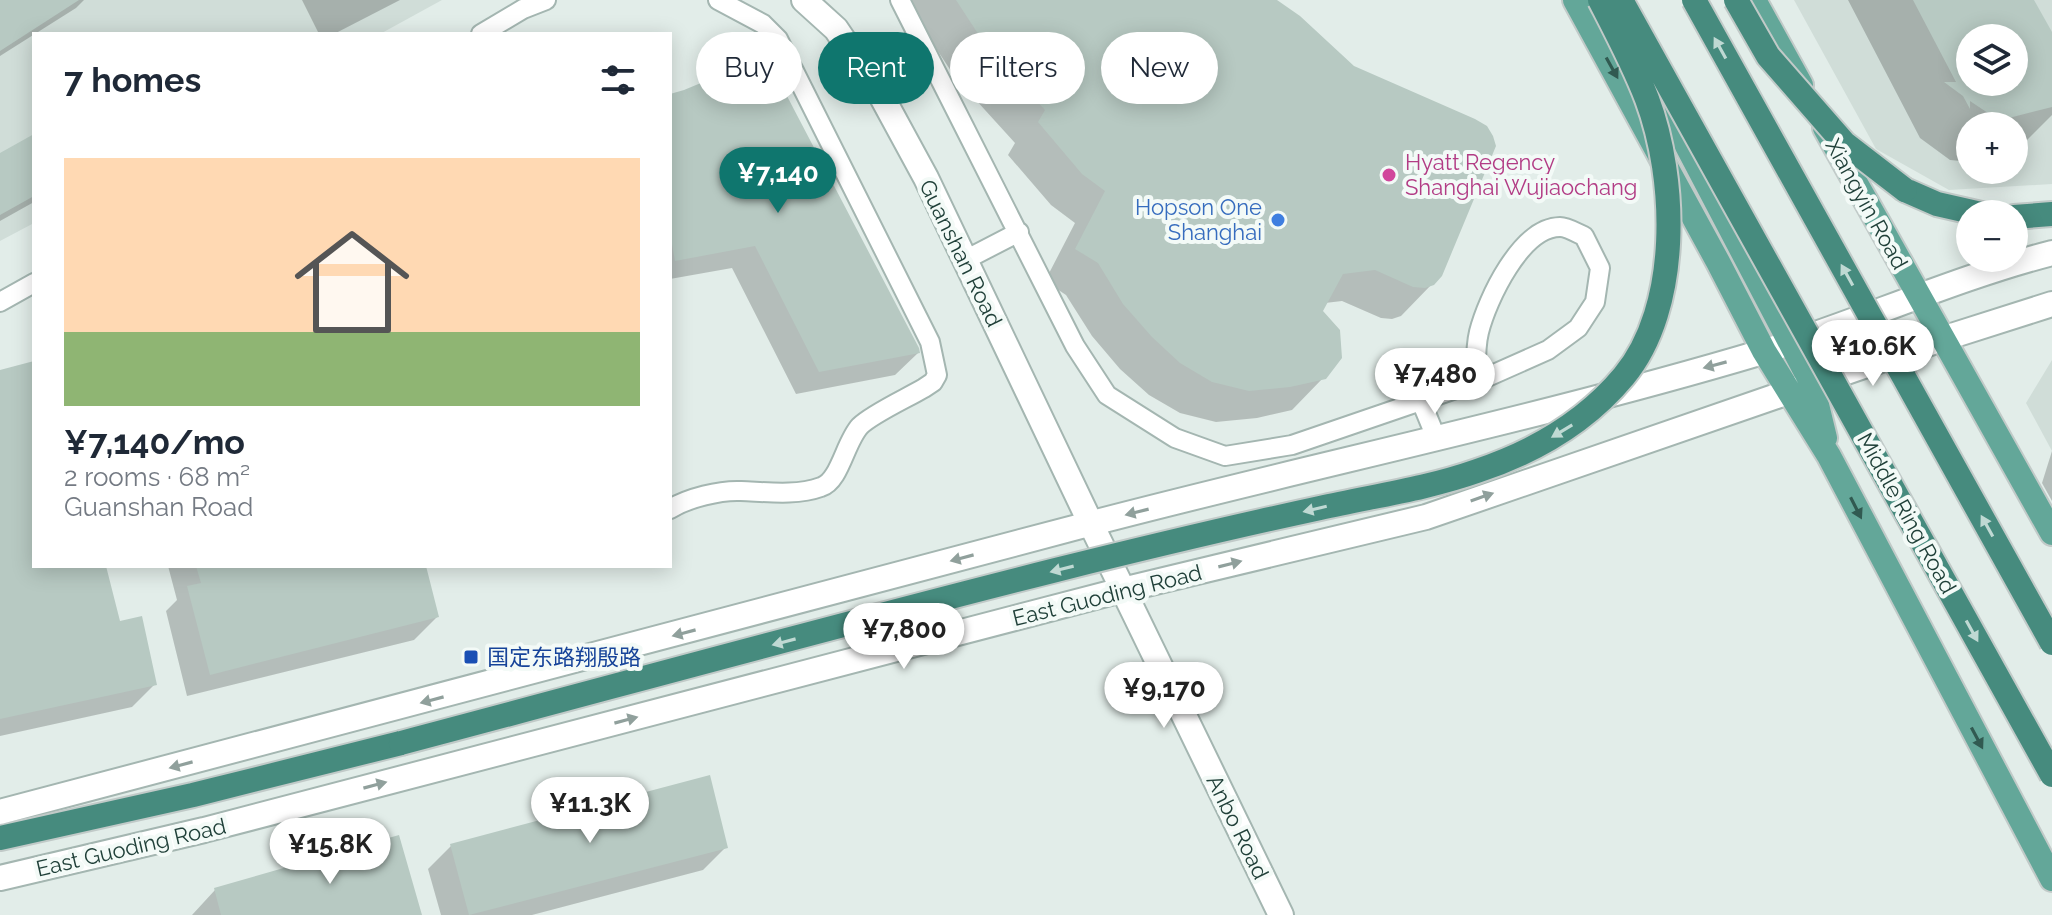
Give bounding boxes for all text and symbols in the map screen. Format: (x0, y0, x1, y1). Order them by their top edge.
map controls (1956, 24, 2028, 272)
button: layers (1956, 24, 2028, 96)
chip: Buy (696, 32, 802, 104)
chip: Rent (818, 32, 934, 104)
chip: Filters (950, 32, 1085, 104)
chip: New (1101, 32, 1218, 104)
one-way arrow (1713, 36, 1727, 59)
one-way arrow (1605, 57, 1619, 80)
icon: filters (596, 58, 640, 102)
text: 7 homes (64, 60, 201, 100)
button: + (1956, 112, 2028, 184)
street label: Xiangyin Road (1820, 134, 1914, 274)
pin: ¥7,140 (713, 147, 843, 215)
place label: Hyatt Regency Shanghai Wujiaochang (1405, 149, 1637, 200)
text: ¥7,140 (737, 158, 819, 188)
marker: Hyatt Regency Shanghai Wujiaochang (1380, 166, 1398, 184)
street label: Guanshan Road (914, 175, 1008, 331)
place label: Hopson One Shanghai (1135, 194, 1262, 245)
button: − (1956, 200, 2028, 272)
icon: home (280, 210, 424, 354)
marker: Hopson One Shanghai (1269, 211, 1287, 229)
one-way arrow (1840, 263, 1853, 286)
pin: ¥10.6K (1808, 320, 1938, 388)
text: ¥10.6K (1830, 331, 1916, 361)
pin: ¥7,480 (1370, 348, 1500, 416)
text: ¥7,480 (1393, 359, 1477, 389)
one-way arrow (1702, 359, 1727, 371)
text: ¥7,140/mo (64, 422, 245, 462)
one-way arrow (1551, 424, 1573, 438)
street label: Middle Ring Road (1852, 428, 1962, 598)
text: 2 rooms · 68 m² (64, 462, 250, 492)
one-way arrow (1470, 491, 1494, 503)
text: Guanshan Road (64, 492, 253, 522)
one-way arrow (1849, 497, 1862, 520)
one-way arrow (1303, 503, 1328, 516)
one-way arrow (1125, 507, 1150, 519)
one-way arrow (1980, 515, 1994, 537)
one-way arrow (949, 553, 974, 565)
one-way arrow (1218, 557, 1243, 569)
street label: East Guoding Road (1010, 559, 1204, 631)
one-way arrow (1050, 563, 1075, 576)
pin: ¥7,800 (839, 603, 969, 671)
text: ¥7,800 (861, 614, 947, 644)
one-way arrow (1965, 620, 1979, 642)
one-way arrow (671, 627, 696, 639)
one-way arrow (771, 636, 796, 648)
place label: 国定东路翔殷路 (487, 644, 641, 670)
marker: 国定东路翔殷路 (462, 648, 480, 666)
pin: ¥9,170 (1099, 662, 1229, 730)
text: ¥9,170 (1122, 673, 1206, 703)
one-way arrow (420, 694, 445, 706)
one-way arrow (614, 713, 639, 725)
one-way arrow (1971, 727, 1984, 750)
one-way arrow (168, 759, 192, 772)
street label: Anbo Road (1202, 771, 1274, 883)
pin: ¥11.3K (525, 777, 655, 845)
one-way arrow (362, 779, 387, 791)
text: ¥11.3K (549, 788, 631, 818)
street label: East Guoding Road (34, 812, 228, 882)
pin: ¥15.8K (265, 818, 395, 886)
text: ¥15.8K (288, 829, 372, 859)

